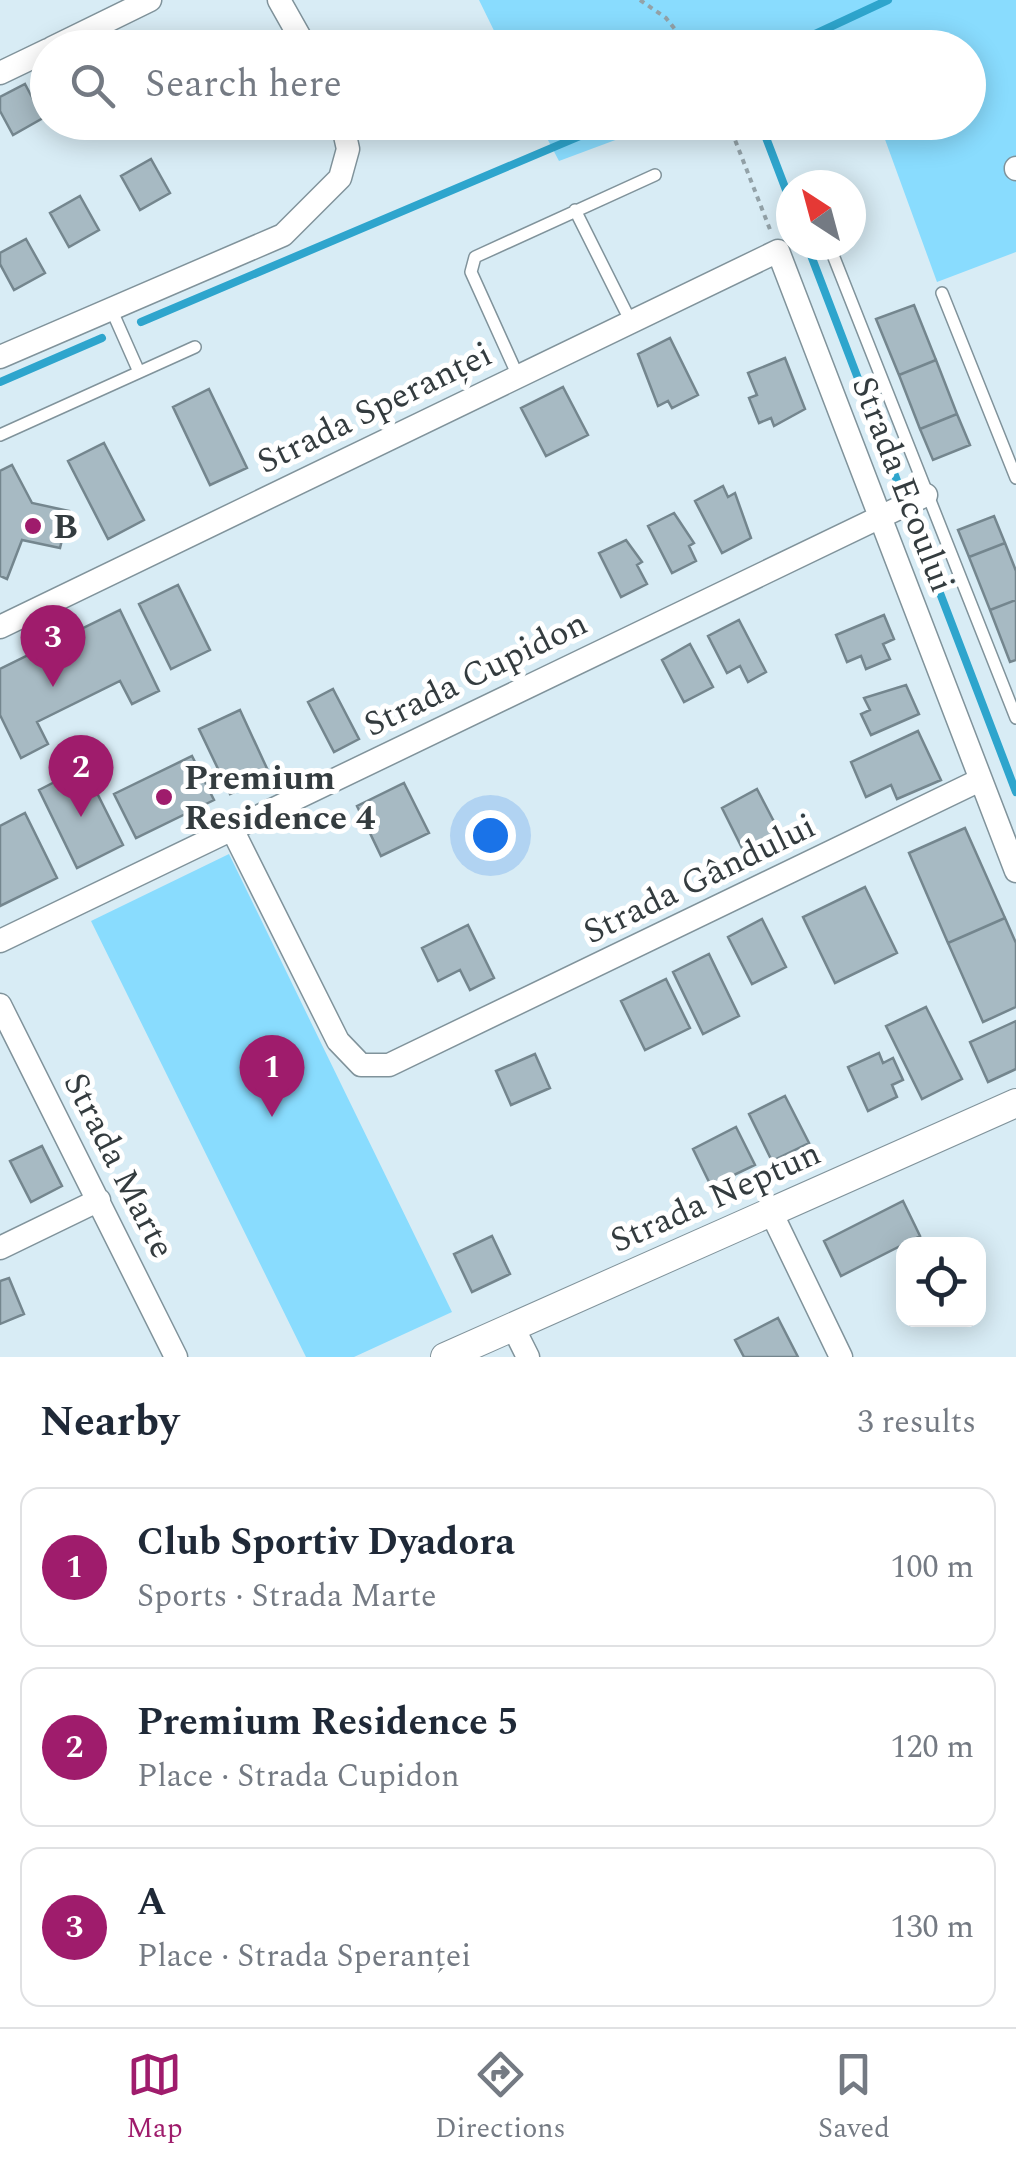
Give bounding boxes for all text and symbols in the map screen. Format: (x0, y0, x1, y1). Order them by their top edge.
search box (30, 30, 986, 140)
text: Search here (145, 56, 342, 114)
icon: search (65, 58, 120, 113)
north arrow (776, 170, 866, 260)
street label: Strada Speranței (248, 328, 501, 488)
street label: Strada Ecoului (837, 369, 968, 600)
place label: B (53, 501, 78, 554)
marker: B (22, 515, 44, 537)
street label: Strada Cupidon (355, 597, 597, 751)
pin: 3 (20, 604, 86, 687)
pin: 2 (48, 734, 114, 817)
place label: Premium Residence 4 (184, 752, 376, 845)
marker: Premium Residence 4 (153, 786, 175, 808)
street label: Strada Gândului (574, 800, 825, 959)
your location (465, 810, 516, 861)
pin: 1 (240, 1034, 304, 1117)
street label: Strada Marte (49, 1063, 188, 1268)
street label: Strada Neptun (602, 1127, 829, 1267)
map controls (896, 1237, 986, 1327)
button: locate (896, 1237, 986, 1327)
text: Nearby (40, 1391, 179, 1454)
text: 3 results (857, 1398, 976, 1447)
text: Club Sportiv Dyadora (137, 1514, 515, 1572)
text: 1 (66, 1543, 83, 1592)
text: 100 m (890, 1543, 974, 1592)
text: Sports · Strada Marte (137, 1572, 436, 1621)
text: Premium Residence 5 (137, 1694, 519, 1752)
text: 2 (66, 1723, 83, 1772)
text: 120 m (890, 1723, 974, 1772)
text: Place · Strada Cupidon (137, 1752, 460, 1801)
text: A (137, 1874, 166, 1932)
text: 3 (66, 1903, 83, 1952)
text: 130 m (890, 1903, 974, 1952)
text: Place · Strada Speranței (137, 1932, 471, 1981)
tab: Map (126, 2047, 183, 2150)
tab: Directions (435, 2047, 566, 2150)
tab: Saved (818, 2047, 890, 2150)

